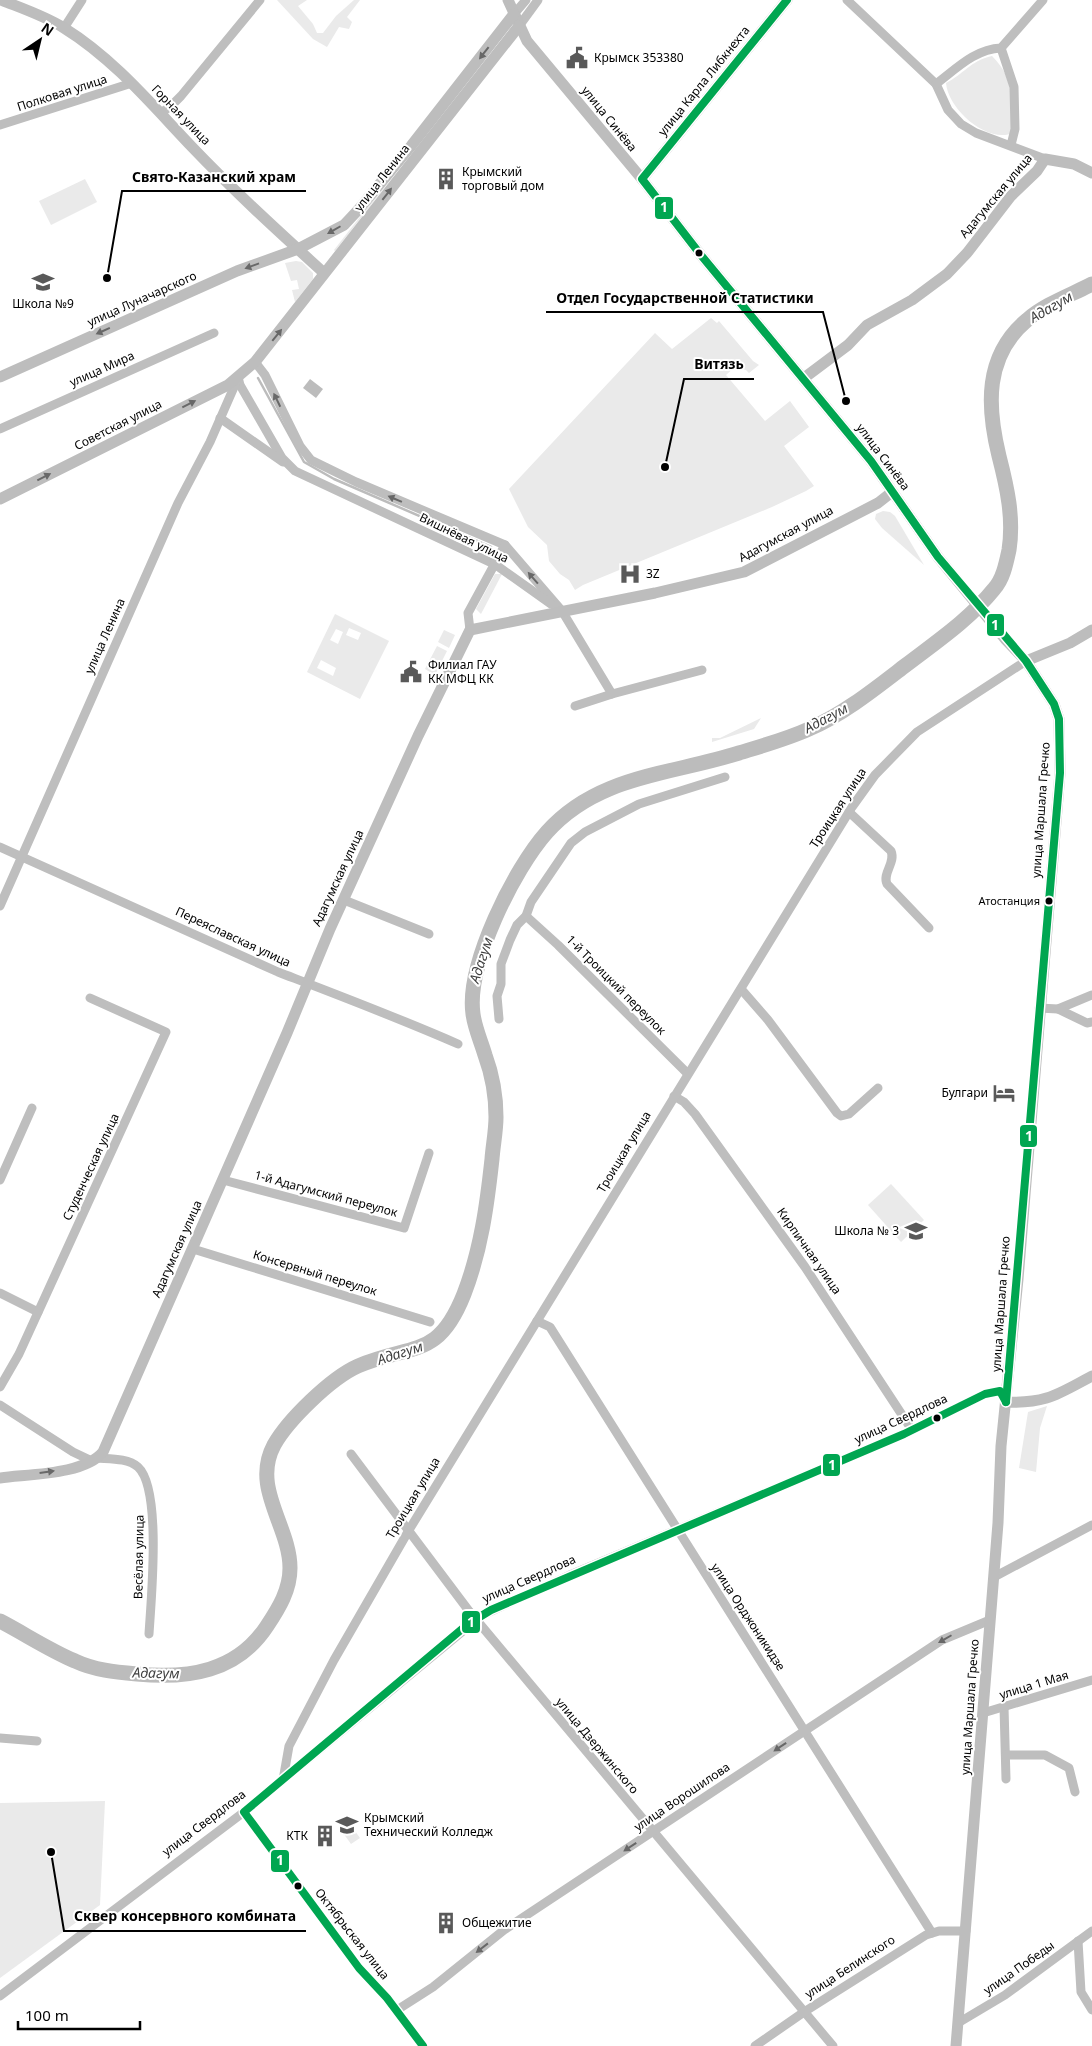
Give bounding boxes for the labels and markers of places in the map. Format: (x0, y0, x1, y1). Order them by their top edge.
public building icon: Крымск 353380 (564, 45, 590, 71)
place label: Крымск 353380 (594, 49, 684, 66)
callout: Свято-Казанский храм (122, 162, 306, 191)
place label: Крымский торговый дом (462, 163, 544, 194)
building icon: Крымский торговый дом (433, 166, 459, 192)
unlabelled marker (694, 248, 704, 258)
school or university icon: Школа №9 (30, 269, 56, 295)
callout: Отдел Государственной Статистики (546, 283, 823, 312)
place label: Школа №9 (12, 295, 74, 312)
callout: Витязь (684, 350, 754, 379)
hospital icon: 3Z (617, 561, 643, 587)
place label: 3Z (646, 565, 660, 582)
place label: Филиал ГАУ КК МФЦ КК (428, 656, 497, 687)
public building icon: Филиал ГАУ КК МФЦ КК (398, 659, 424, 685)
place label: Атостанция (978, 893, 1040, 908)
marker: Атостанция (1044, 896, 1054, 906)
hotel icon: Булгари (991, 1080, 1017, 1106)
place label: Булгари (942, 1084, 988, 1101)
school or university icon: Школа № 3 (903, 1218, 929, 1244)
place label: Школа № 3 (834, 1222, 899, 1239)
unlabelled marker (932, 1413, 942, 1423)
place label: Крымский Технический Колледж (364, 1809, 494, 1840)
school or university icon: Крымский Технический Колледж (334, 1812, 360, 1838)
building icon: КТК (312, 1823, 338, 1849)
place label: КТК (286, 1827, 308, 1844)
unlabelled marker (293, 1881, 303, 1891)
callout: Сквер консервного комбината (64, 1902, 306, 1931)
building icon: Общежитие (433, 1910, 459, 1936)
place label: Общежитие (462, 1914, 532, 1931)

